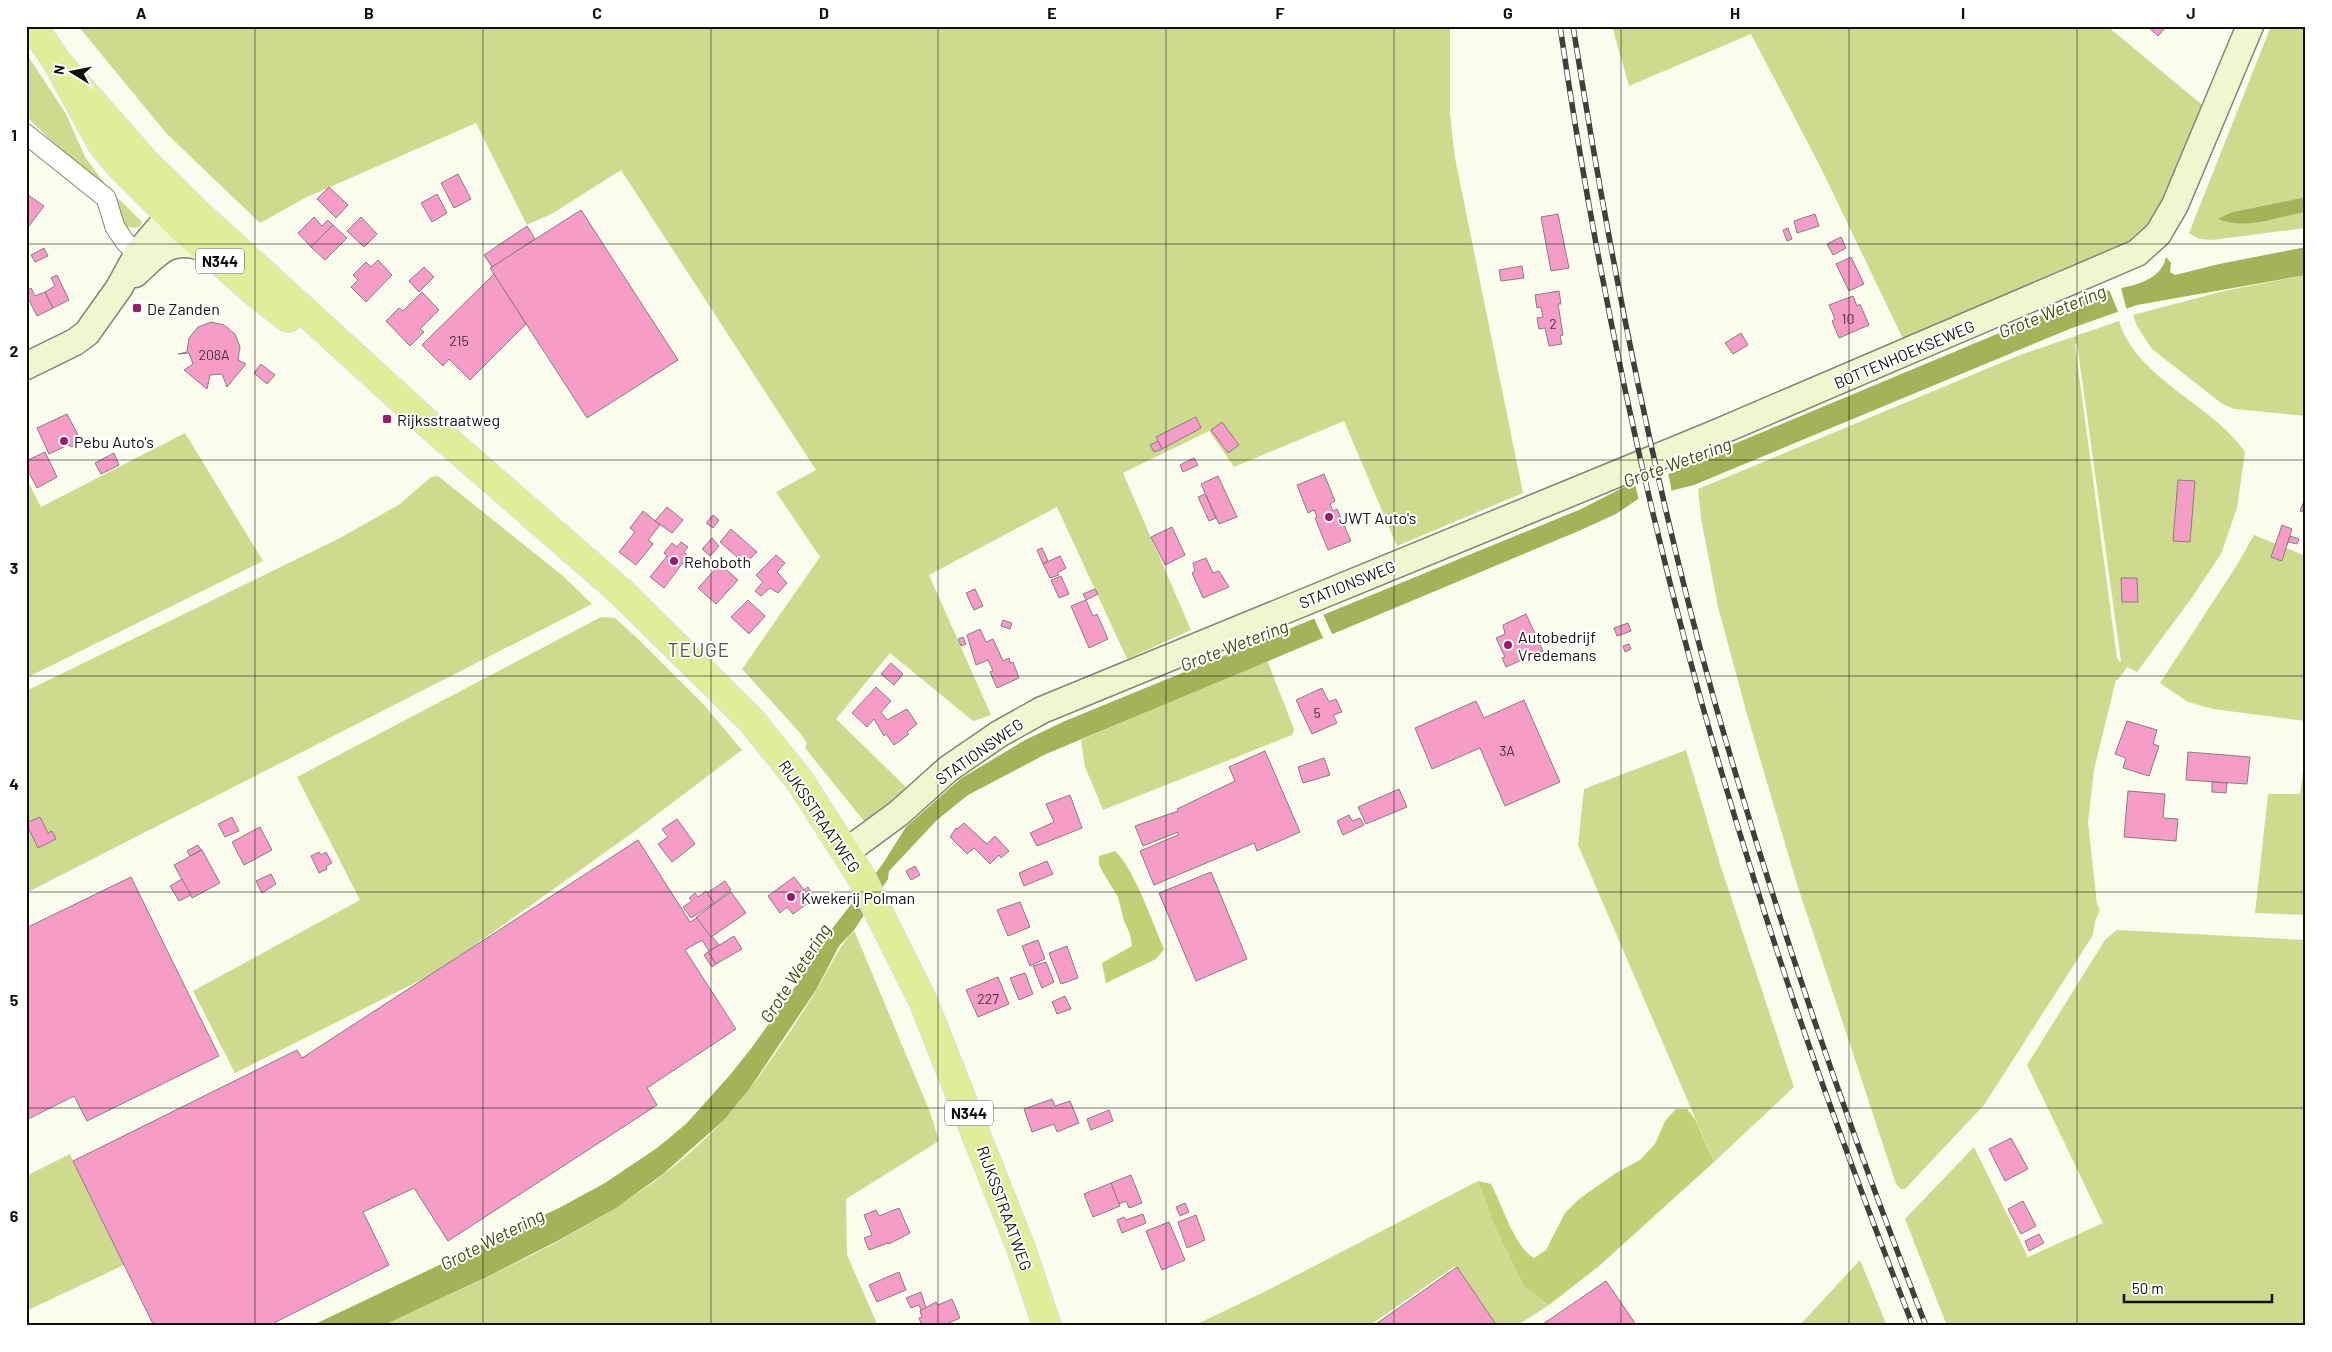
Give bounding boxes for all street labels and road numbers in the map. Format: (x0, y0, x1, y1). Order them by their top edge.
road number: N344 (196, 248, 244, 274)
street label: BOTTENHOEKSEWEG (1831, 316, 1977, 392)
street label: STATIONSWEG (1296, 556, 1398, 612)
street label: STATIONSWEG (932, 714, 1026, 788)
street label: RIJKSSTRAATWEG (775, 756, 865, 876)
road number: N344 (945, 1100, 993, 1126)
street label: RIJKSSTRAATWEG (974, 1143, 1036, 1273)

